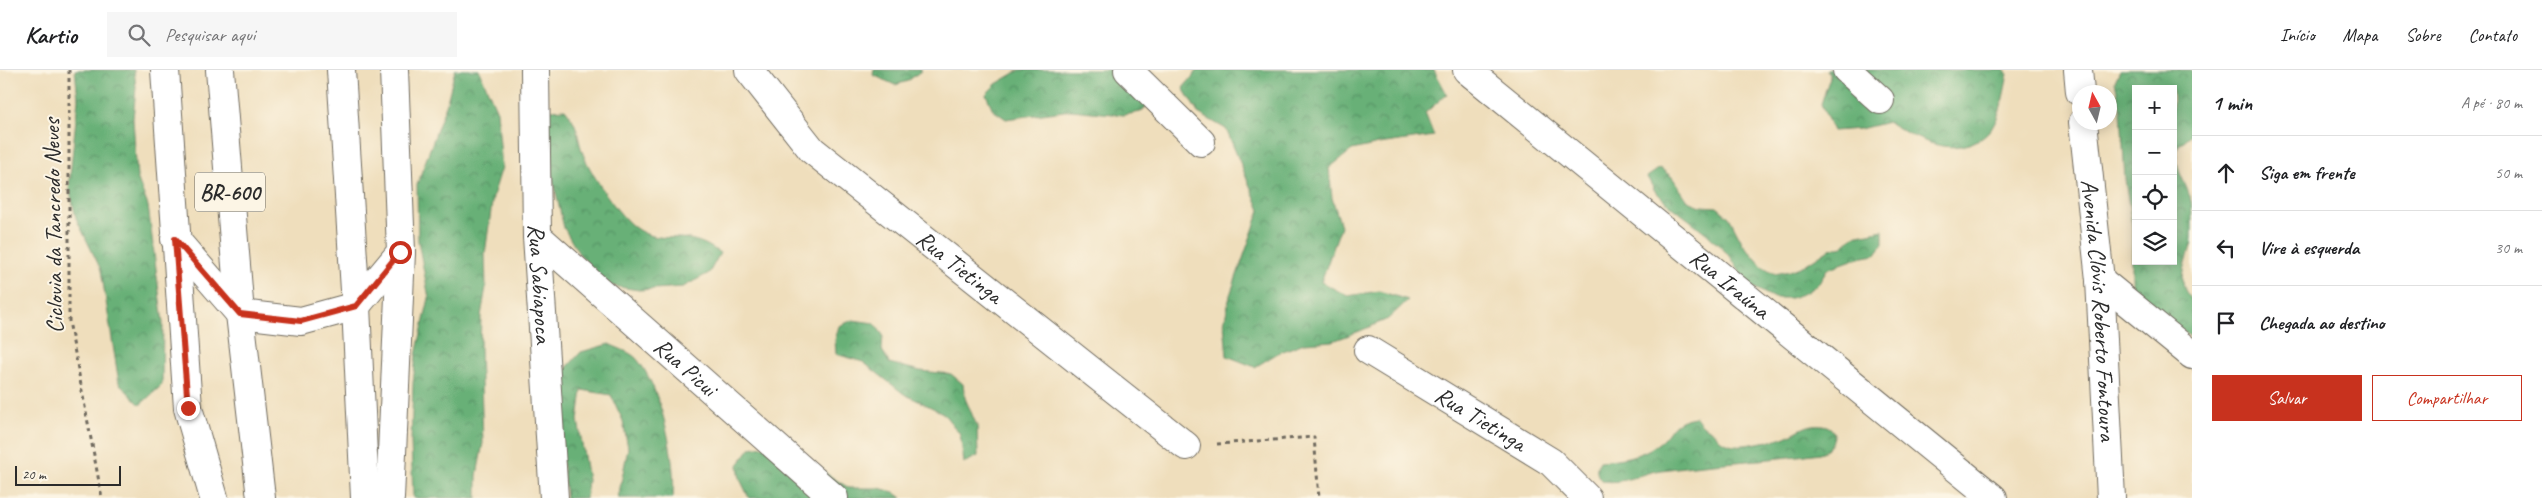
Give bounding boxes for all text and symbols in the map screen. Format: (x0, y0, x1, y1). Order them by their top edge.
search box (107, 12, 457, 57)
text: Kartio (25, 20, 77, 50)
icon: search (125, 21, 153, 49)
text: Pesquisar aqui (165, 23, 255, 47)
text: Início (2280, 24, 2315, 46)
text: Mapa (2343, 24, 2377, 46)
text: Sobre (2405, 24, 2441, 46)
text: Contato (2469, 24, 2517, 46)
north arrow (2072, 85, 2117, 130)
map controls (2132, 85, 2177, 265)
button: + (2132, 85, 2177, 130)
text: 1 min (2212, 90, 2252, 116)
text: A pé · 80 m (2461, 93, 2522, 113)
street label: Ciclovia da Tancredo Neves (36, 115, 70, 334)
button: − (2132, 130, 2177, 175)
icon: ahead (2212, 159, 2240, 187)
text: Siga em frente (2259, 161, 2355, 185)
text: 50 m (2495, 163, 2522, 183)
road number: BR-600 (195, 172, 265, 212)
button: locate (2132, 175, 2177, 220)
street label: Avenida Clóvis Roberto Fontoura (2074, 178, 2123, 443)
button: layers (2132, 220, 2177, 265)
street label: Rua Sabiapoca (522, 224, 559, 346)
street label: Rua Tietinga (910, 224, 1010, 311)
icon: left (2212, 234, 2240, 262)
text: Vire à esquerda (2259, 236, 2359, 260)
text: 30 m (2495, 238, 2522, 258)
route start (389, 241, 412, 264)
street label: Rua Iraúna (1684, 242, 1777, 326)
icon: arrive (2212, 309, 2240, 337)
text: Chegada ao destino (2259, 311, 2385, 335)
street label: Rua Picui (648, 331, 725, 404)
button: Salvar (2212, 375, 2362, 421)
button: Compartilhar (2372, 375, 2522, 421)
street label: Rua Tietinga (1429, 380, 1534, 459)
route end (177, 397, 200, 420)
scale bar (15, 463, 121, 486)
text: 20 m (22, 466, 46, 483)

